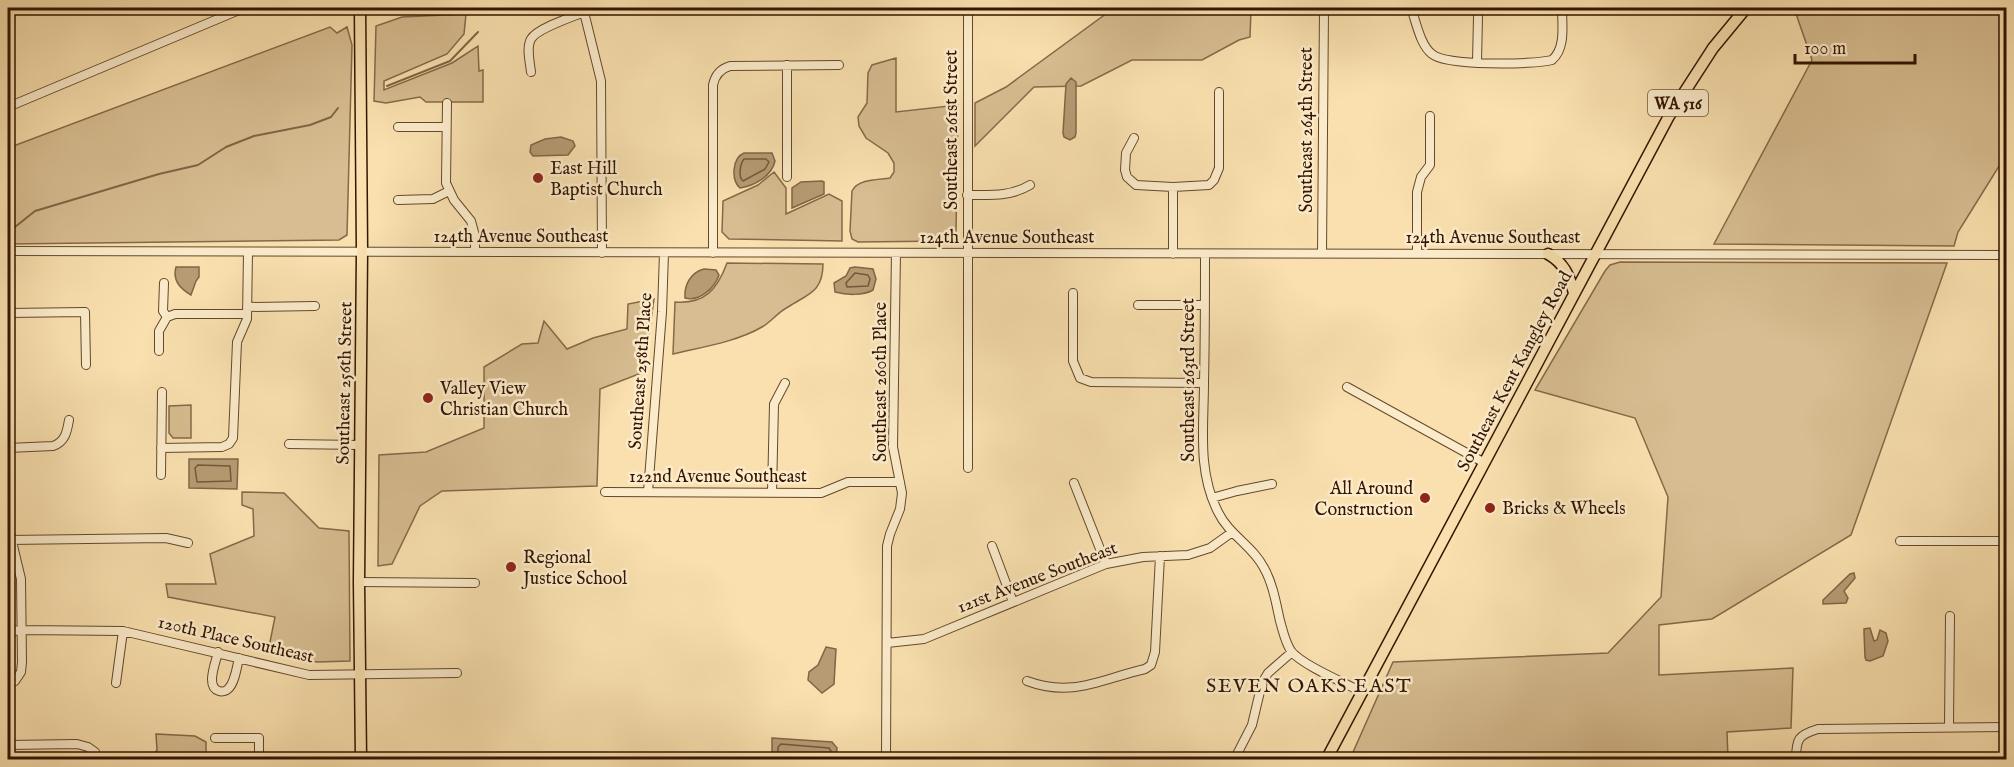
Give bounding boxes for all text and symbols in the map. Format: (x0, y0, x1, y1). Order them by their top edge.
scale bar (1795, 27, 1915, 65)
text: 100 m (1804, 38, 1846, 61)
street label: Southeast 264th Street (1296, 47, 1319, 213)
street label: Southeast 261st Street (941, 50, 964, 210)
road number: WA 516 (1648, 90, 1708, 116)
place label: East Hill Baptist Church (550, 158, 663, 202)
marker: East Hill Baptist Church (531, 171, 545, 185)
street label: 124th Avenue Southeast (433, 226, 609, 249)
street label: 124th Avenue Southeast (919, 227, 1095, 250)
street label: 124th Avenue Southeast (1405, 227, 1581, 250)
street label: Southeast Kent Kangley Road (1453, 267, 1578, 476)
street label: Southeast 258th Place (625, 292, 658, 450)
street label: Southeast 263rd Street (1178, 298, 1201, 462)
street label: Southeast 256th Street (333, 301, 358, 465)
street label: Southeast 260th Place (870, 302, 893, 462)
place label: Valley View Christian Church (439, 378, 568, 422)
marker: Valley View Christian Church (421, 391, 435, 405)
street label: 122nd Avenue Southeast (629, 466, 807, 489)
place label: All Around Construction (1315, 478, 1413, 522)
marker: All Around Construction (1418, 491, 1432, 505)
place label: Bricks & Wheels (1502, 498, 1626, 521)
marker: Bricks & Wheels (1483, 501, 1497, 515)
street label: 121st Avenue Southeast (954, 537, 1121, 620)
place label: Regional Justice School (521, 547, 627, 591)
marker: Regional Justice School (504, 560, 518, 574)
street label: 120th Place Southeast (156, 611, 316, 670)
district label: SEVEN OAKS EAST (1206, 674, 1412, 699)

